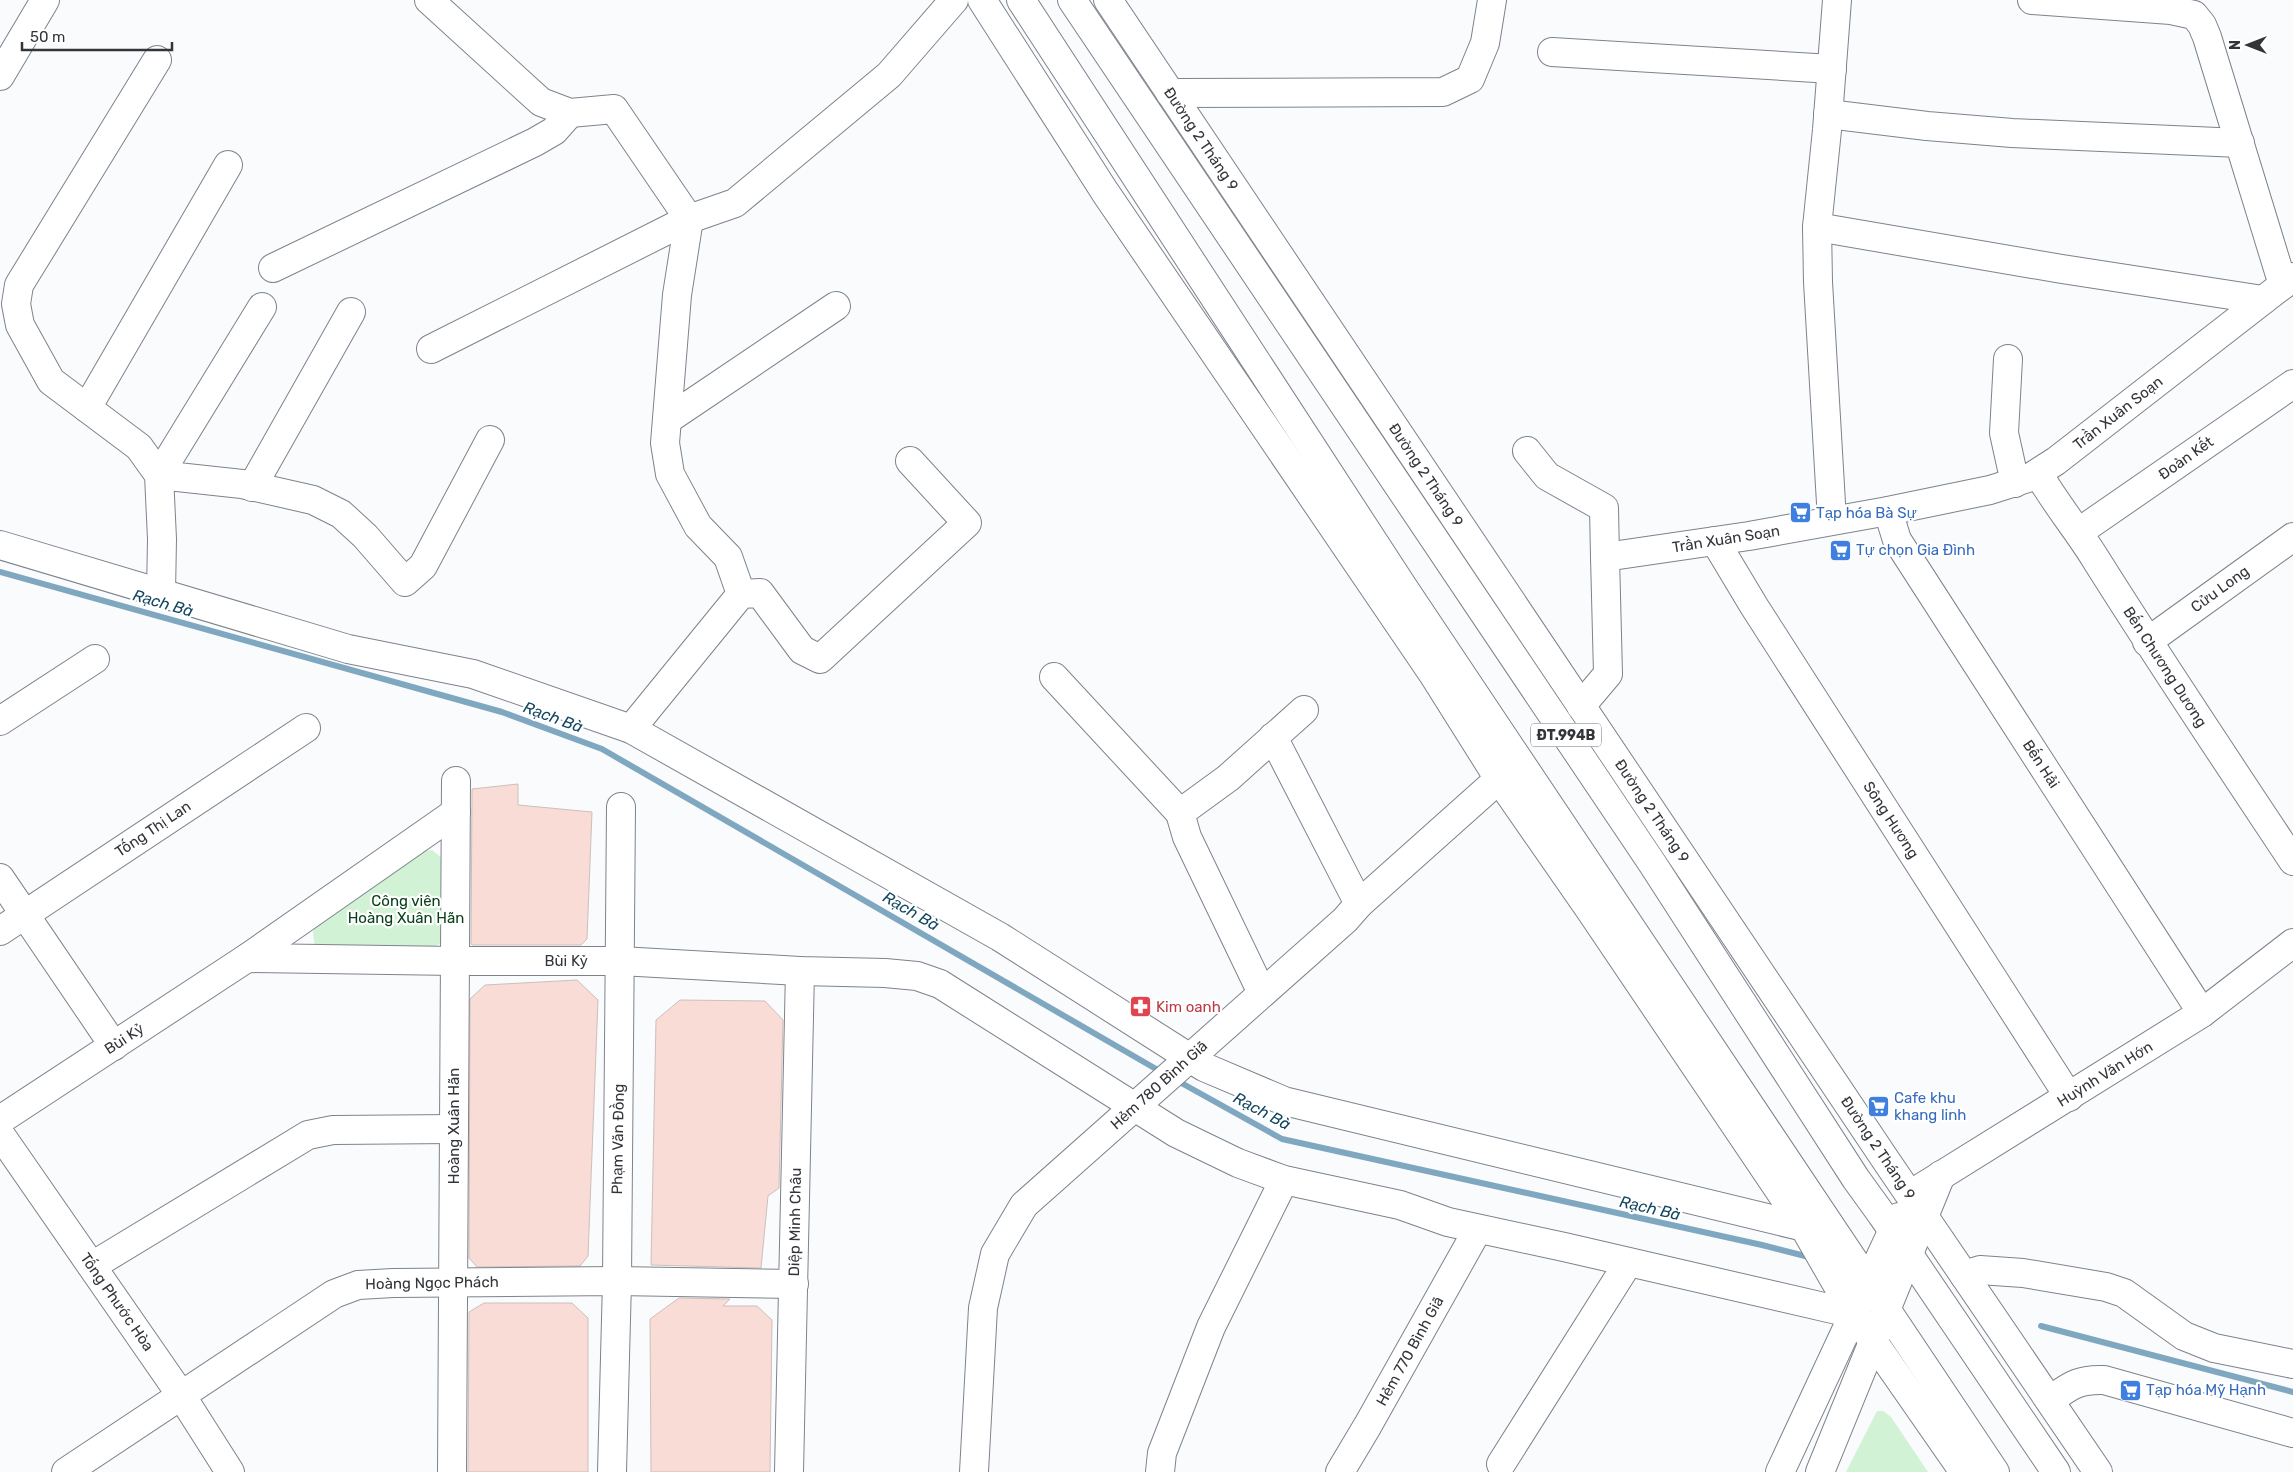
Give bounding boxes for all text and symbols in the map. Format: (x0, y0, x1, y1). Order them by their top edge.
scale bar (22, 20, 172, 52)
north arrow (2223, 20, 2273, 70)
text: 50 m (30, 28, 65, 46)
text: N (2227, 40, 2244, 50)
street label: Đường 2 Tháng 9 (1160, 84, 1242, 194)
street label: Trần Xuân Soạn (2070, 372, 2166, 454)
street label: Đường 2 Tháng 9 (1385, 420, 1467, 530)
street label: Đoàn Kết (2155, 432, 2217, 483)
supermarket icon: Tạp hóa Bà Sự (1788, 501, 1812, 525)
place label: Tạp hóa Bà Sự (1816, 504, 1917, 522)
street label: Trần Xuân Soạn (1671, 521, 1781, 556)
supermarket icon: Tự chọn Gia Đình (1828, 538, 1852, 562)
place label: Tự chọn Gia Đình (1856, 541, 1975, 559)
street label: Cửu Long (2187, 562, 2253, 616)
water label: Rạch Bà (131, 585, 195, 621)
street label: Bến Chương Dương (2119, 603, 2211, 731)
water label: Rạch Bà (521, 697, 585, 737)
road number: ĐT.994B (1531, 724, 1601, 746)
street label: Bến Hải (2019, 736, 2063, 791)
street label: Đường 2 Tháng 9 (1611, 756, 1693, 866)
street label: Sông Hương (1859, 778, 1923, 862)
street label: Tống Thị Lan (112, 797, 194, 861)
water label: Rạch Bà (879, 887, 943, 935)
park label: Công viên Hoàng Xuân Hãn (348, 892, 464, 927)
street label: Bùi Kỷ (545, 952, 588, 970)
pharmacy icon: Kim oanh (1128, 995, 1152, 1019)
place label: Kim oanh (1156, 998, 1221, 1016)
street label: Bùi Kỷ (101, 1020, 147, 1058)
street label: Hẻm 780 Bình Giã (1107, 1037, 1211, 1133)
street label: Huỳnh Văn Hớn (2054, 1037, 2156, 1111)
street label: Hoàng Xuân Hãn (445, 1068, 463, 1184)
street label: Phạm Văn Đồng (608, 1083, 628, 1195)
water label: Rạch Bà (1230, 1088, 1294, 1134)
place label: Cafe khu khang linh (1894, 1089, 1966, 1124)
street label: Đường 2 Tháng 9 (1837, 1093, 1919, 1203)
supermarket icon: Cafe khu khang linh (1866, 1095, 1890, 1119)
street label: Diệp Minh Châu (785, 1167, 805, 1277)
water label: Rạch Bà (1618, 1192, 1682, 1224)
street label: Tống Phước Hòa (76, 1249, 158, 1355)
street label: Hoàng Ngọc Phách (365, 1273, 499, 1293)
street label: Hẻm 770 Bình Giã (1372, 1293, 1448, 1409)
supermarket icon: Tạp hóa Mỹ Hạnh (2118, 1378, 2142, 1402)
place label: Tạp hóa Mỹ Hạnh (2146, 1381, 2266, 1399)

